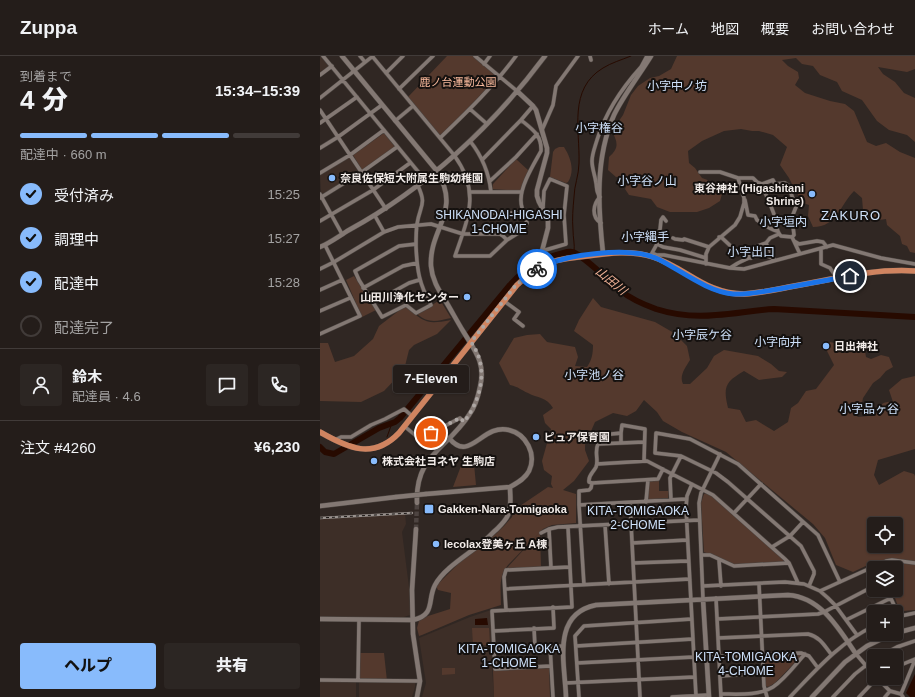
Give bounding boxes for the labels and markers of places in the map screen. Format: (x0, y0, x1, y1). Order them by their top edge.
place label: 奈良佐保短大附属生駒幼稚園 (340, 172, 483, 184)
marker: 奈良佐保短大附属生駒幼稚園 (327, 173, 337, 183)
place label: 東谷神社 (Higashitani Shrine) (694, 182, 804, 207)
marker: 東谷神社 (Higashitani Shrine) (807, 189, 817, 199)
pin (833, 259, 867, 293)
place label: 山田川浄化センター (360, 291, 459, 303)
marker: 山田川浄化センター (462, 292, 472, 302)
place label: 日出神社 (834, 340, 878, 352)
marker: 日出神社 (821, 341, 831, 351)
callout: 7-Eleven (393, 365, 469, 393)
pin (414, 416, 448, 450)
place label: ピュア保育園 (544, 431, 610, 443)
marker: ピュア保育園 (531, 432, 541, 442)
place label: 株式会社ヨネヤ 生駒店 (382, 455, 495, 467)
marker: 株式会社ヨネヤ 生駒店 (369, 456, 379, 466)
marker: Gakken-Nara-Tomigaoka (423, 503, 435, 515)
place label: Gakken-Nara-Tomigaoka (438, 503, 568, 515)
place label: lecolax登美ヶ丘 A棟 (444, 538, 547, 550)
marker: lecolax登美ヶ丘 A棟 (431, 539, 441, 549)

